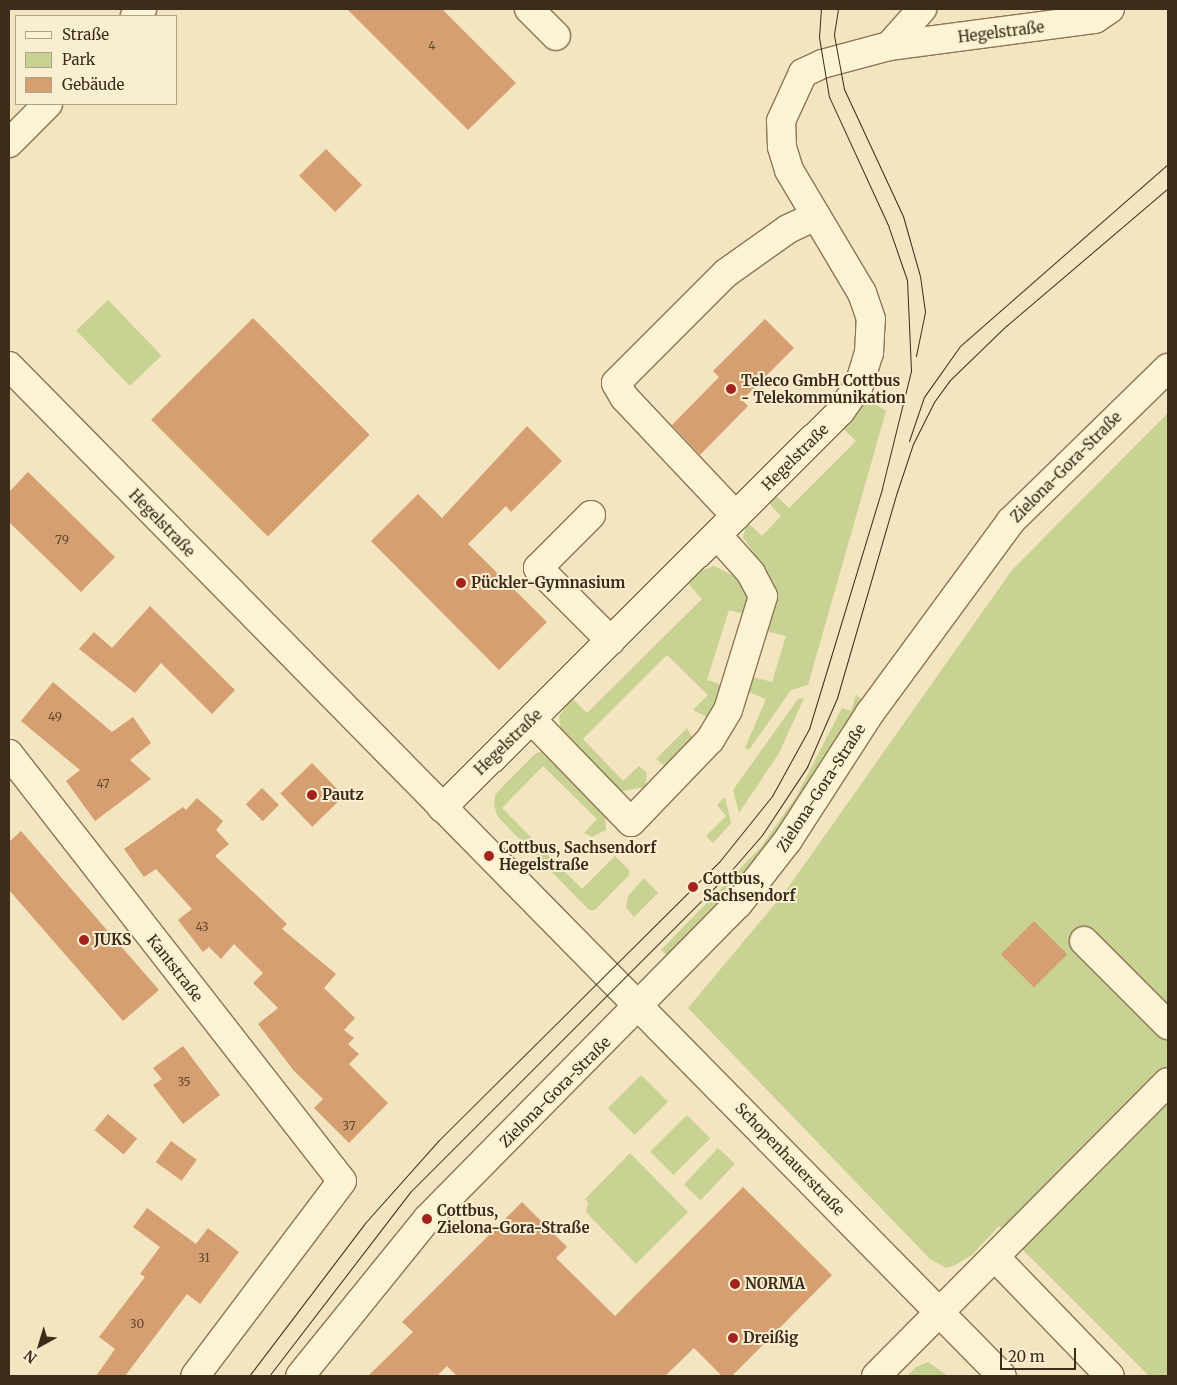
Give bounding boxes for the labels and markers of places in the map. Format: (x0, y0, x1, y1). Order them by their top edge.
place label: Teleco GmbH Cottbus - Telekommunikation (741, 371, 906, 406)
marker: Teleco GmbH Cottbus - Telekommunikation (725, 383, 737, 395)
place label: Pückler-Gymnasium (471, 574, 625, 592)
marker: Pückler-Gymnasium (455, 577, 467, 589)
place label: Pautz (322, 786, 364, 804)
marker: Pautz (306, 789, 318, 801)
place label: Cottbus, Sachsendorf Hegelstraße (499, 838, 656, 873)
marker: Cottbus, Sachsendorf Hegelstraße (483, 850, 495, 862)
place label: Cottbus, Sachsendorf (703, 869, 795, 904)
marker: Cottbus, Sachsendorf (687, 881, 699, 893)
place label: JUKS (94, 931, 131, 949)
marker: JUKS (78, 934, 90, 946)
place label: Cottbus, Zielona-Gora-Straße (437, 1201, 590, 1236)
marker: Cottbus, Zielona-Gora-Straße (421, 1213, 433, 1225)
place label: NORMA (745, 1275, 805, 1293)
marker: NORMA (729, 1278, 741, 1290)
place label: Dreißig (743, 1329, 798, 1347)
marker: Dreißig (727, 1332, 739, 1344)

